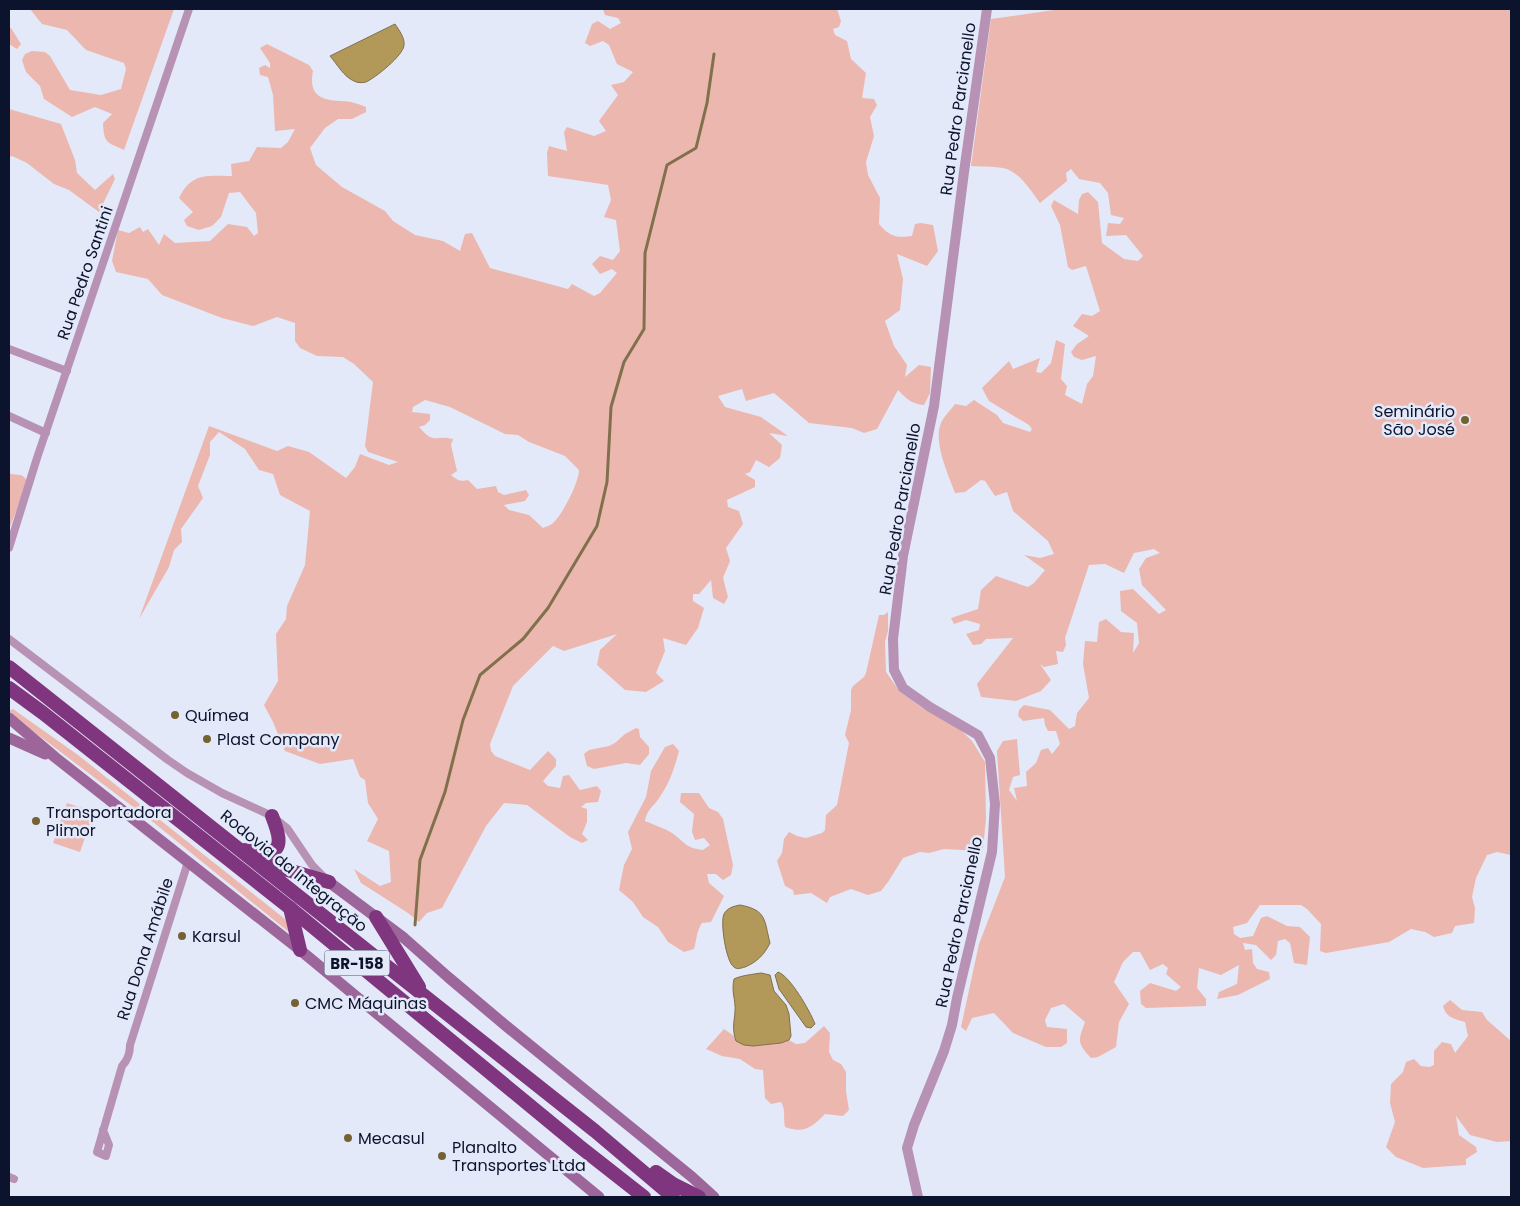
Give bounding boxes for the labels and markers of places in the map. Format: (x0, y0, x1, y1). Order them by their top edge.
place label: Seminário São José (1374, 400, 1455, 441)
marker: Seminário São José (1459, 414, 1471, 426)
place label: Químea (185, 704, 249, 727)
marker: Químea (169, 709, 181, 721)
place label: Plast Company (217, 728, 339, 751)
marker: Plast Company (201, 733, 213, 745)
place label: Transportadora Plimor (46, 801, 172, 842)
marker: Transportadora Plimor (30, 815, 42, 827)
place label: Karsul (192, 925, 241, 948)
marker: Karsul (176, 930, 188, 942)
place label: CMC Máquinas (305, 992, 427, 1015)
marker: CMC Máquinas (289, 997, 301, 1009)
place label: Mecasul (358, 1127, 425, 1150)
marker: Mecasul (342, 1132, 354, 1144)
place label: Planalto Transportes Ltda (452, 1136, 586, 1177)
marker: Planalto Transportes Ltda (436, 1150, 448, 1162)

